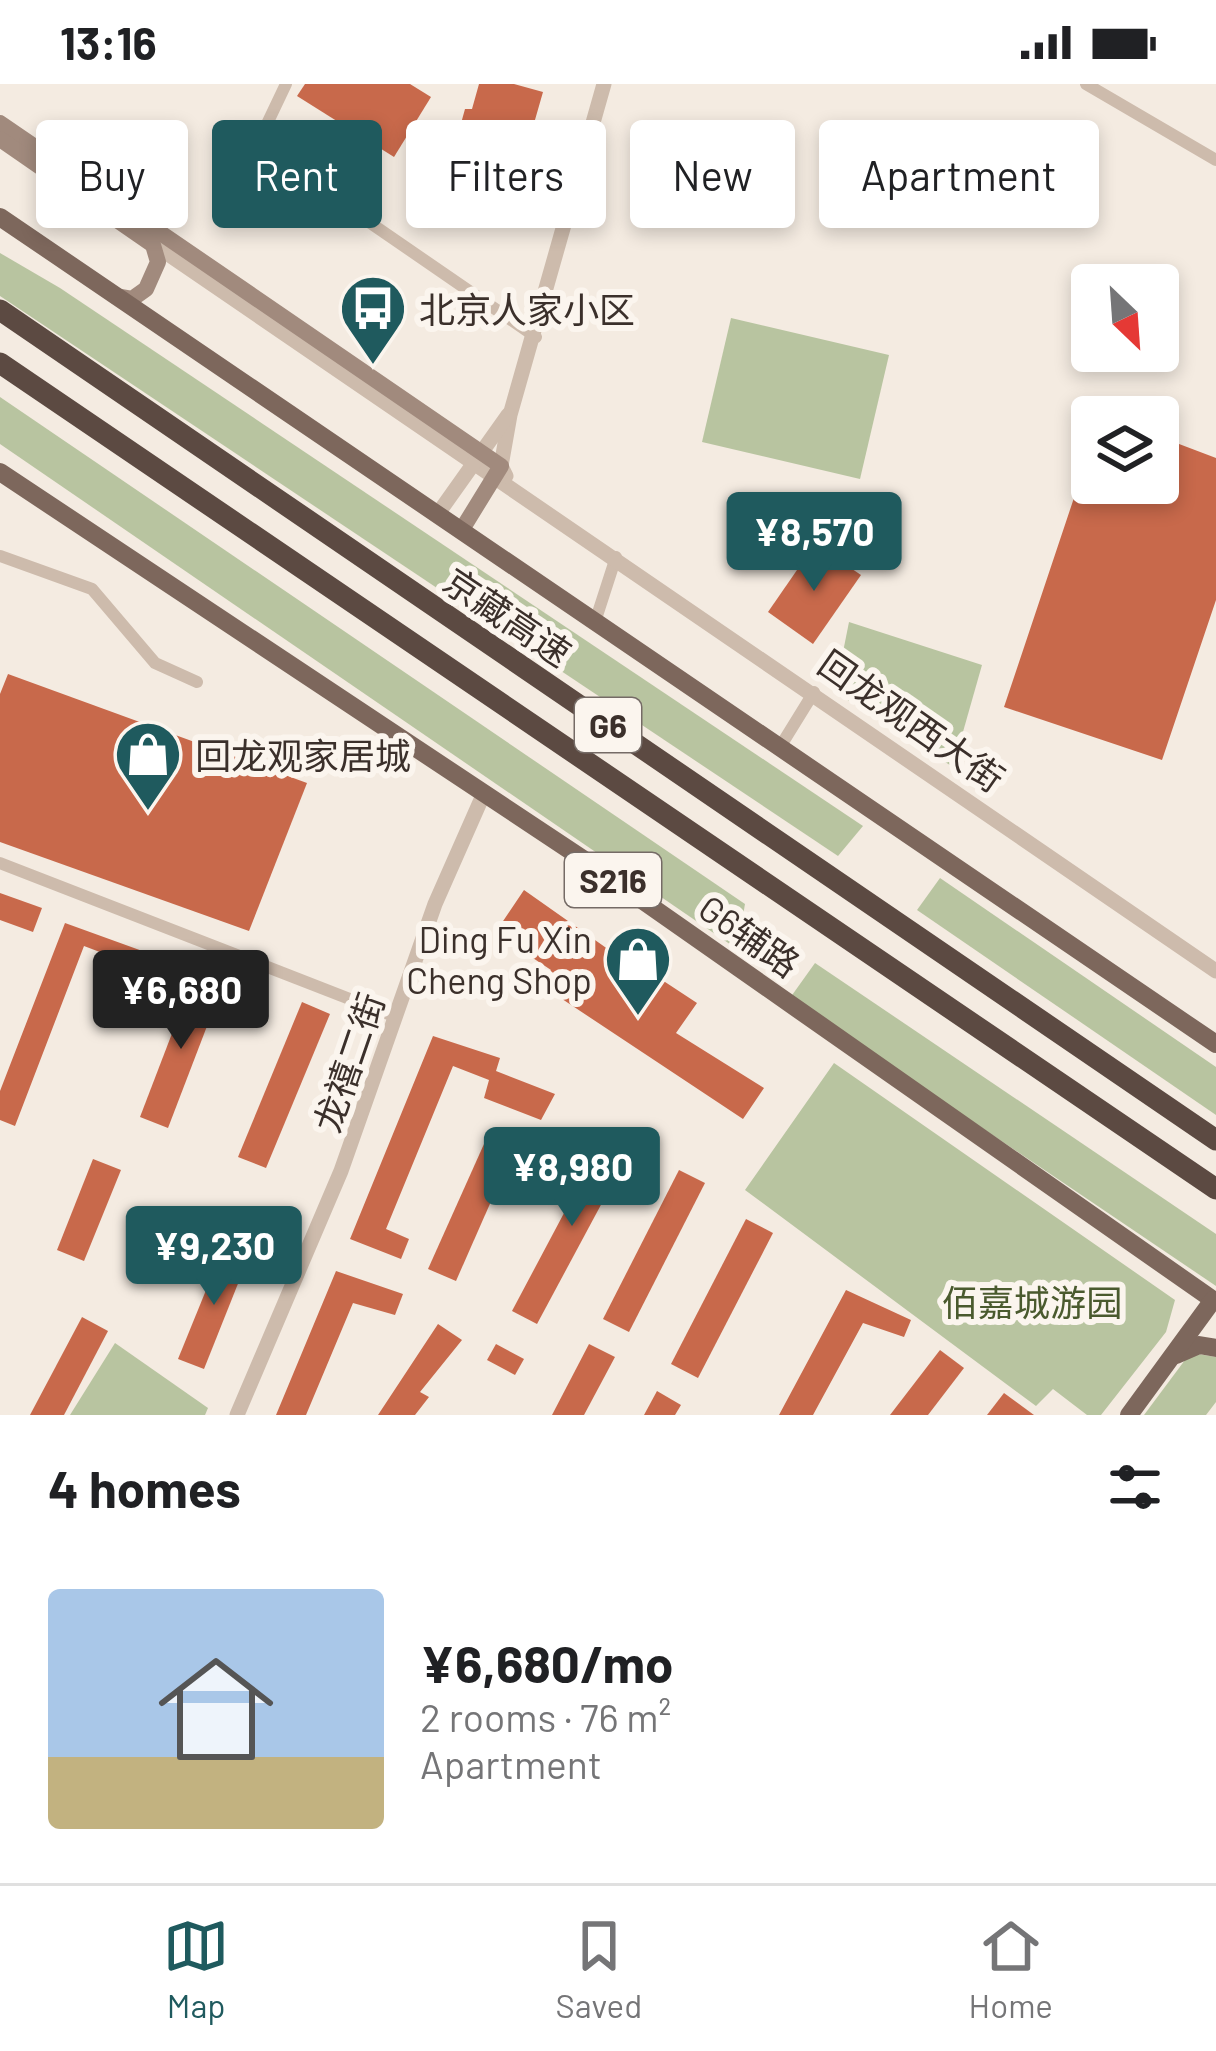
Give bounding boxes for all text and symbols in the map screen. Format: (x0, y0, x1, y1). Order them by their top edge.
text: 13:16 (60, 15, 157, 69)
chip: Buy (36, 120, 188, 228)
chip: Rent (212, 120, 382, 228)
chip: Filters (406, 120, 606, 228)
chip: New (630, 120, 795, 228)
chip: Apartment (819, 120, 1099, 228)
north arrow (1071, 264, 1179, 372)
map controls (1071, 264, 1179, 504)
bus stop icon: 北京人家小区 (338, 273, 408, 367)
place label: 北京人家小区 (419, 287, 635, 330)
button: layers (1071, 396, 1179, 504)
pin: ¥8,570 (716, 492, 912, 594)
text: ¥8,570 (754, 507, 874, 554)
street label: 京藏高速 (436, 558, 580, 674)
street label: 回龙观西大街 (811, 640, 1013, 800)
road number: G6 (575, 698, 641, 752)
shop icon: 回龙观家居城 (113, 719, 183, 813)
place label: 回龙观家居城 (195, 733, 411, 776)
road number: S216 (565, 853, 661, 907)
street label: G6辅路 (692, 885, 808, 985)
place label: Ding Fu Xin Cheng Shop (406, 917, 592, 1001)
shop icon: Ding Fu Xin Cheng Shop (603, 924, 673, 1018)
pin: ¥6,680 (83, 950, 279, 1052)
text: ¥6,680 (120, 965, 242, 1012)
street label: 龙禧二街 (304, 987, 392, 1137)
pin: ¥8,980 (474, 1127, 670, 1229)
text: ¥8,980 (511, 1142, 633, 1189)
pin: ¥9,230 (116, 1206, 312, 1308)
text: ¥9,230 (153, 1221, 275, 1268)
park label: 佰嘉城游园 (942, 1280, 1122, 1323)
icon: filters (1102, 1454, 1168, 1520)
text: 4 homes (48, 1457, 241, 1518)
text: ¥6,680/mo (420, 1632, 673, 1693)
icon: home (144, 1637, 288, 1781)
text: 2 rooms · 76 m² (420, 1693, 671, 1740)
text: Apartment (420, 1740, 602, 1787)
tab: Map (163, 1913, 229, 2025)
tab: Saved (556, 1913, 642, 2025)
tab: Home (969, 1913, 1053, 2025)

